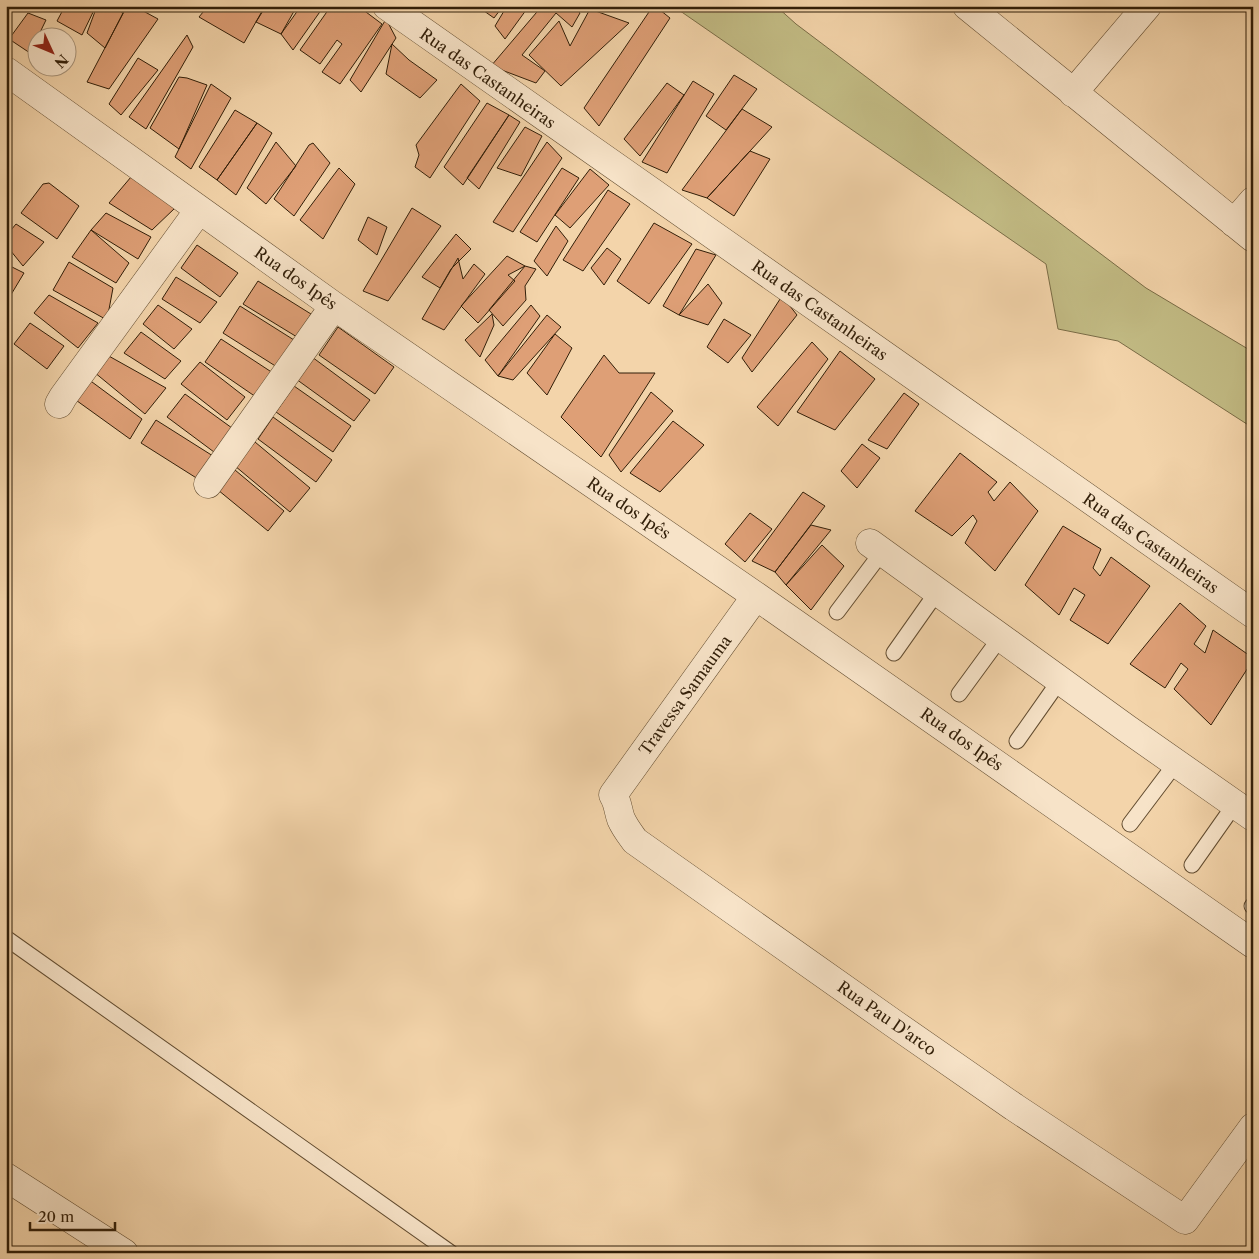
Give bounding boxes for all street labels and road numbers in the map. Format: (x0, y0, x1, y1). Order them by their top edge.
street label: Rua das Castanheiras (416, 24, 560, 132)
street label: Rua dos Ipês (251, 242, 341, 314)
street label: Rua das Castanheiras (748, 256, 892, 364)
street label: Rua dos Ipês (583, 473, 675, 543)
street label: Rua das Castanheiras (1079, 489, 1223, 597)
street label: Travessa Samauma (635, 631, 736, 759)
street label: Rua dos Ipês (917, 703, 1007, 775)
street label: Rua Pau D'arco (834, 976, 941, 1060)

